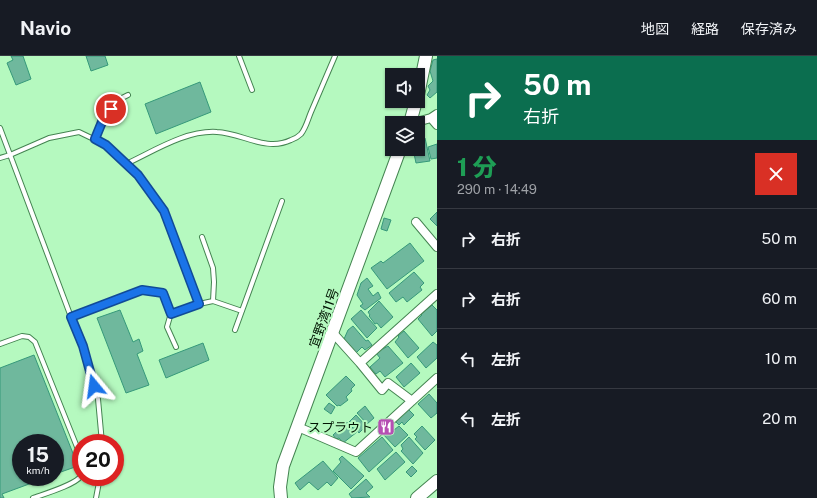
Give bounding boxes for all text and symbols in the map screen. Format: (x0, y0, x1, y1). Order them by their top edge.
text: Navio (20, 17, 71, 39)
text: 地図 (641, 21, 669, 37)
text: 経路 (691, 21, 719, 37)
text: 保存済み (741, 21, 797, 37)
map controls (385, 68, 425, 156)
button: sound (385, 68, 425, 108)
text: 50 m (523, 68, 591, 101)
icon: right (457, 72, 509, 124)
pin (94, 92, 128, 126)
icon: arrive (100, 98, 122, 120)
text: 右折 (523, 106, 559, 127)
button: layers (385, 116, 425, 156)
text: 1 分 (457, 153, 497, 181)
button: close (755, 153, 797, 195)
text: 290 m · 14:49 (457, 182, 537, 197)
icon: right (457, 228, 479, 250)
text: 50 m (762, 230, 797, 247)
text: 右折 (491, 231, 521, 248)
street label: 宜野湾11号 (306, 286, 342, 350)
icon: right (457, 288, 479, 310)
text: 60 m (762, 290, 797, 307)
text: 右折 (491, 291, 521, 308)
icon: left (457, 348, 479, 370)
text: 10 m (765, 350, 797, 367)
text: 左折 (491, 351, 521, 368)
position arrow (73, 365, 115, 407)
icon: left (457, 408, 479, 430)
text: 20 m (762, 410, 797, 427)
text: 左折 (491, 411, 521, 428)
restaurant icon: スプラウト (376, 417, 396, 437)
place label: スプラウト (308, 420, 373, 435)
speed limit sign: 20 (72, 434, 124, 486)
text: 15 (27, 443, 49, 467)
text: km/h (26, 464, 50, 476)

